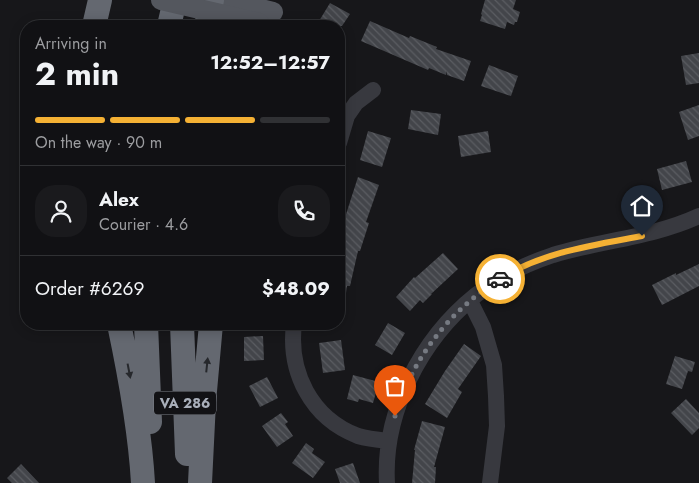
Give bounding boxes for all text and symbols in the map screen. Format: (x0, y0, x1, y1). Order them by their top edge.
text: Arriving in (35, 32, 107, 55)
text: 12:52–12:57 (210, 49, 330, 76)
text: 2 min (35, 51, 119, 97)
text: On the way · 90 m (35, 131, 162, 154)
button: person (35, 185, 87, 237)
button: phone (278, 185, 330, 237)
pin (621, 185, 663, 236)
text: Alex (99, 186, 139, 213)
icon: home (628, 192, 656, 220)
text: Courier · 4.6 (99, 213, 188, 236)
courier (475, 254, 525, 304)
icon: car (486, 265, 514, 293)
text: Order #6269 (35, 275, 145, 302)
text: $48.09 (262, 275, 330, 302)
one-way arrow (203, 356, 211, 372)
one-way arrow (125, 364, 133, 380)
pin (374, 365, 416, 416)
icon: bag (381, 372, 409, 400)
road number: VA 286 (154, 392, 216, 414)

